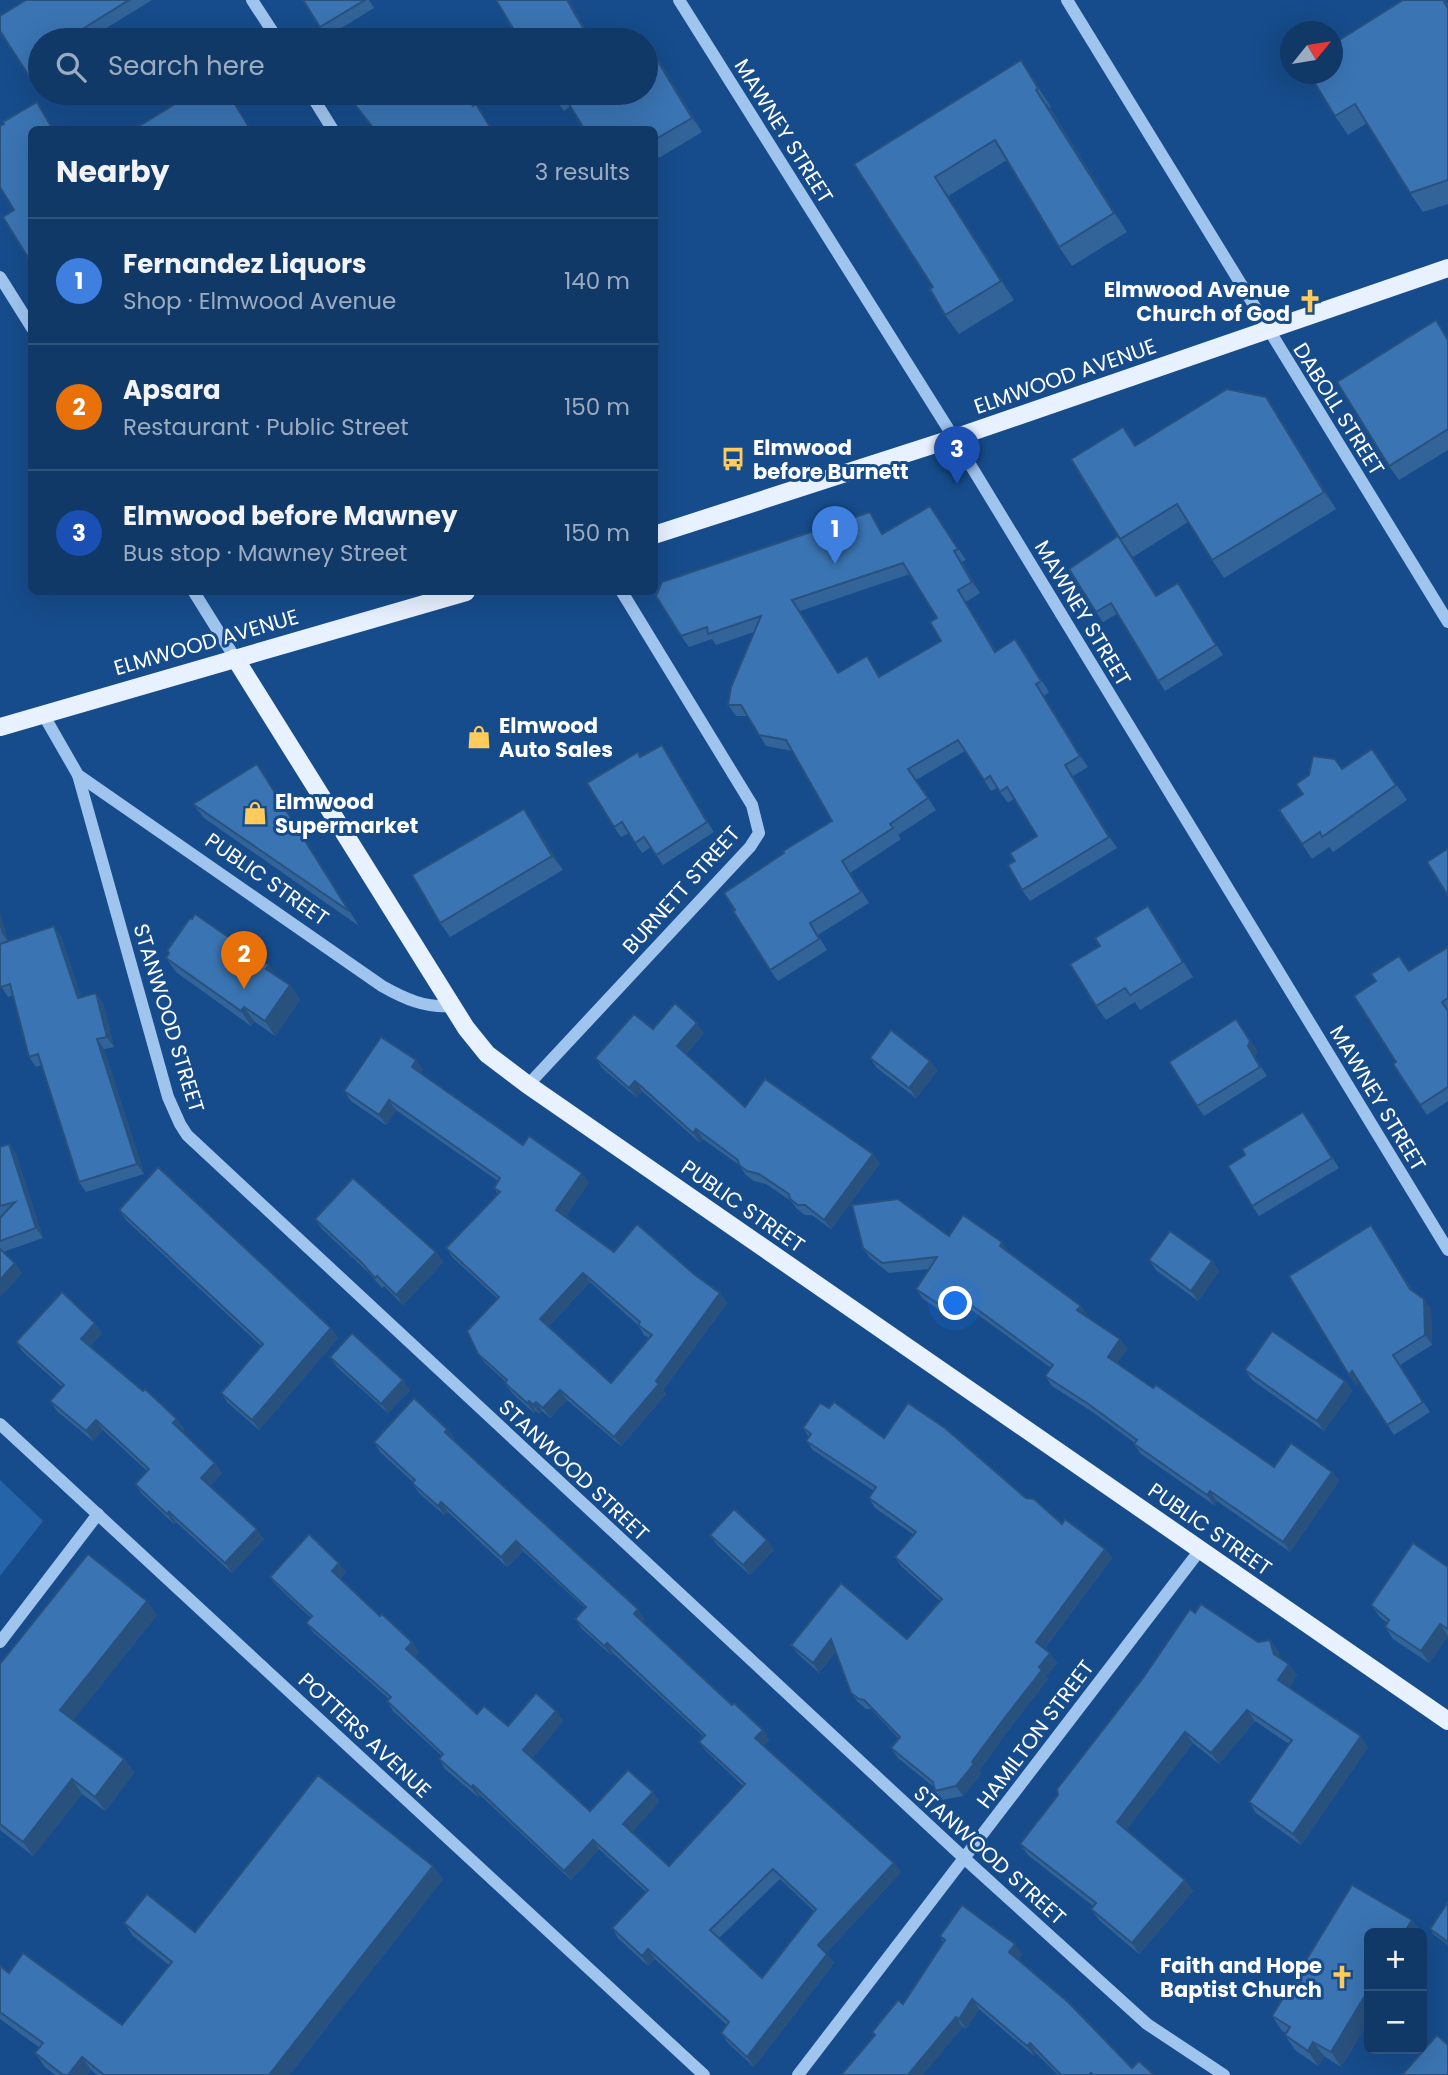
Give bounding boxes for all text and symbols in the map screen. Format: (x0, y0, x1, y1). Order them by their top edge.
north arrow (1280, 21, 1343, 84)
search box (28, 28, 658, 105)
icon: search (52, 48, 90, 86)
text: Search here (108, 48, 265, 84)
street label: MAWNEY STREET (728, 53, 840, 209)
text: Nearby (56, 150, 170, 193)
text: 3 results (535, 156, 630, 188)
text: Fernandez Liquors (123, 246, 367, 282)
text: 1 (75, 265, 83, 297)
text: 140 m (564, 265, 630, 297)
place label: Elmwood Avenue Church of God (1104, 275, 1290, 328)
text: Shop · Elmwood Avenue (123, 285, 396, 317)
church icon: Elmwood Avenue Church of God (1296, 287, 1324, 315)
street label: ELMWOOD AVENUE (970, 331, 1160, 421)
street label: DABOLL STREET (1287, 337, 1391, 481)
text: Apsara (123, 372, 221, 408)
text: 2 (72, 391, 86, 423)
text: 150 m (564, 391, 630, 423)
text: Restaurant · Public Street (123, 411, 409, 443)
pin: 3 (934, 426, 980, 484)
place label: Elmwood before Burnett (753, 433, 909, 486)
bus stop icon: Elmwood before Burnett (719, 445, 747, 473)
text: Elmwood before Mawney (123, 498, 457, 534)
pin: 1 (812, 506, 858, 564)
text: 3 (72, 517, 86, 549)
text: 150 m (564, 517, 630, 549)
street label: MAWNEY STREET (1028, 535, 1138, 691)
text: Bus stop · Mawney Street (123, 537, 407, 569)
street label: ELMWOOD AVENUE (110, 602, 302, 682)
place label: Elmwood Auto Sales (499, 711, 613, 764)
shop icon: Elmwood Auto Sales (465, 723, 493, 751)
place label: Elmwood Supermarket (275, 787, 418, 840)
shop icon: Elmwood Supermarket (241, 799, 269, 827)
street label: BURNETT STREET (616, 820, 746, 960)
street label: PUBLIC STREET (199, 826, 335, 932)
street label: STANWOOD STREET (126, 920, 212, 1116)
pin: 2 (221, 931, 267, 989)
street label: MAWNEY STREET (1323, 1020, 1433, 1176)
street label: PUBLIC STREET (675, 1153, 811, 1259)
your location (938, 1286, 972, 1320)
street label: STANWOOD STREET (492, 1393, 656, 1547)
street label: PUBLIC STREET (1142, 1476, 1278, 1582)
street label: HAMILTON STREET (970, 1654, 1100, 1814)
street label: POTTERS AVENUE (292, 1666, 438, 1804)
street label: STANWOOD STREET (907, 1779, 1073, 1931)
map controls (1364, 1928, 1427, 2054)
button: + (1364, 1928, 1427, 1991)
place label: Faith and Hope Baptist Church (1160, 1951, 1322, 2004)
church icon: Faith and Hope Baptist Church (1328, 1963, 1356, 1991)
button: − (1364, 1991, 1427, 2054)

